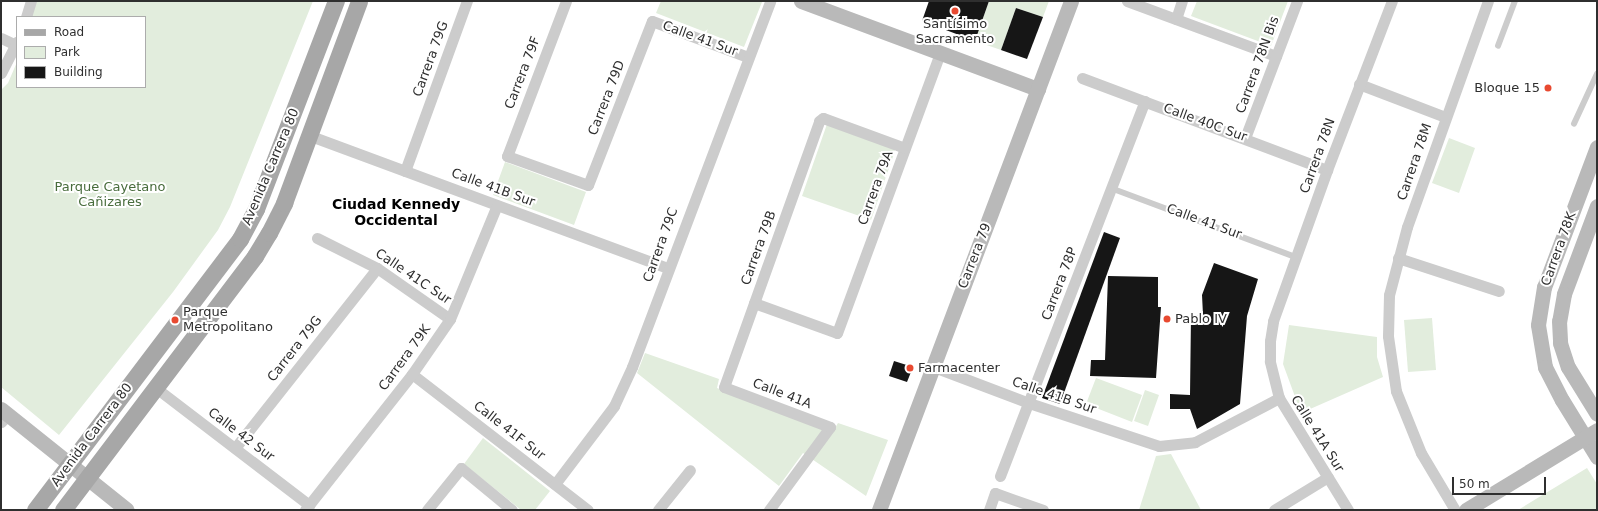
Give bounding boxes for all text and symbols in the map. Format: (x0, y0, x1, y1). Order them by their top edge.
marker: Santísimo Sacramento (950, 6, 960, 16)
street label: Carrera 78N Bis (1233, 14, 1283, 116)
legend (16, 16, 146, 88)
place label: Santísimo Sacramento (916, 17, 994, 48)
street label: Calle 41 Sur (660, 18, 740, 60)
street label: Carrera 79G (410, 19, 452, 99)
text: Road (54, 25, 84, 39)
street label: Carrera 79F (502, 34, 544, 112)
text: Park (54, 45, 80, 59)
street label: Carrera 79D (586, 58, 628, 138)
text: Building (54, 65, 103, 79)
place label: Bloque 15 (1474, 80, 1540, 96)
marker: Bloque 15 (1543, 83, 1553, 93)
street label: Calle 40C Sur (1161, 101, 1249, 145)
street label: Avenida Carrera 80 (239, 106, 303, 228)
street label: Carrera 78N (1297, 116, 1339, 196)
street label: Carrera 78M (1395, 121, 1435, 203)
street label: Carrera 79A (855, 149, 897, 227)
street label: Calle 41B Sur (449, 166, 537, 210)
park label: Parque Cayetano Cañizares (55, 180, 165, 211)
district label: Ciudad Kennedy Occidental (332, 196, 460, 228)
street label: Calle 41 Sur (1164, 201, 1244, 243)
street label: Carrera 79C (640, 206, 682, 284)
street label: Carrera 79B (738, 209, 780, 287)
street label: Carrera 78K (1538, 210, 1580, 288)
street label: Carrera 79 (955, 221, 995, 291)
street label: Carrera 78P (1039, 245, 1081, 323)
street label: Calle 41C Sur (372, 246, 454, 308)
place label: Parque Metropolitano (183, 305, 273, 336)
place label: Pablo IV (1175, 311, 1227, 327)
street label: Carrera 79G (264, 313, 326, 385)
marker: Pablo IV (1162, 314, 1172, 324)
marker: Parque Metropolitano (170, 315, 180, 325)
street label: Carrera 79K (376, 322, 434, 394)
place label: Farmacenter (918, 360, 1000, 376)
marker: Farmacenter (905, 363, 915, 373)
street label: Calle 41B Sur (1010, 374, 1098, 418)
street label: Calle 41A (750, 376, 814, 412)
street label: Avenida Carrera 80 (48, 380, 136, 490)
street label: Calle 41A Sur (1287, 393, 1347, 475)
street label: Calle 41F Sur (470, 398, 548, 464)
street label: Calle 42 Sur (205, 405, 277, 465)
scale bar (1454, 469, 1548, 495)
text: 50 m (1459, 477, 1490, 491)

